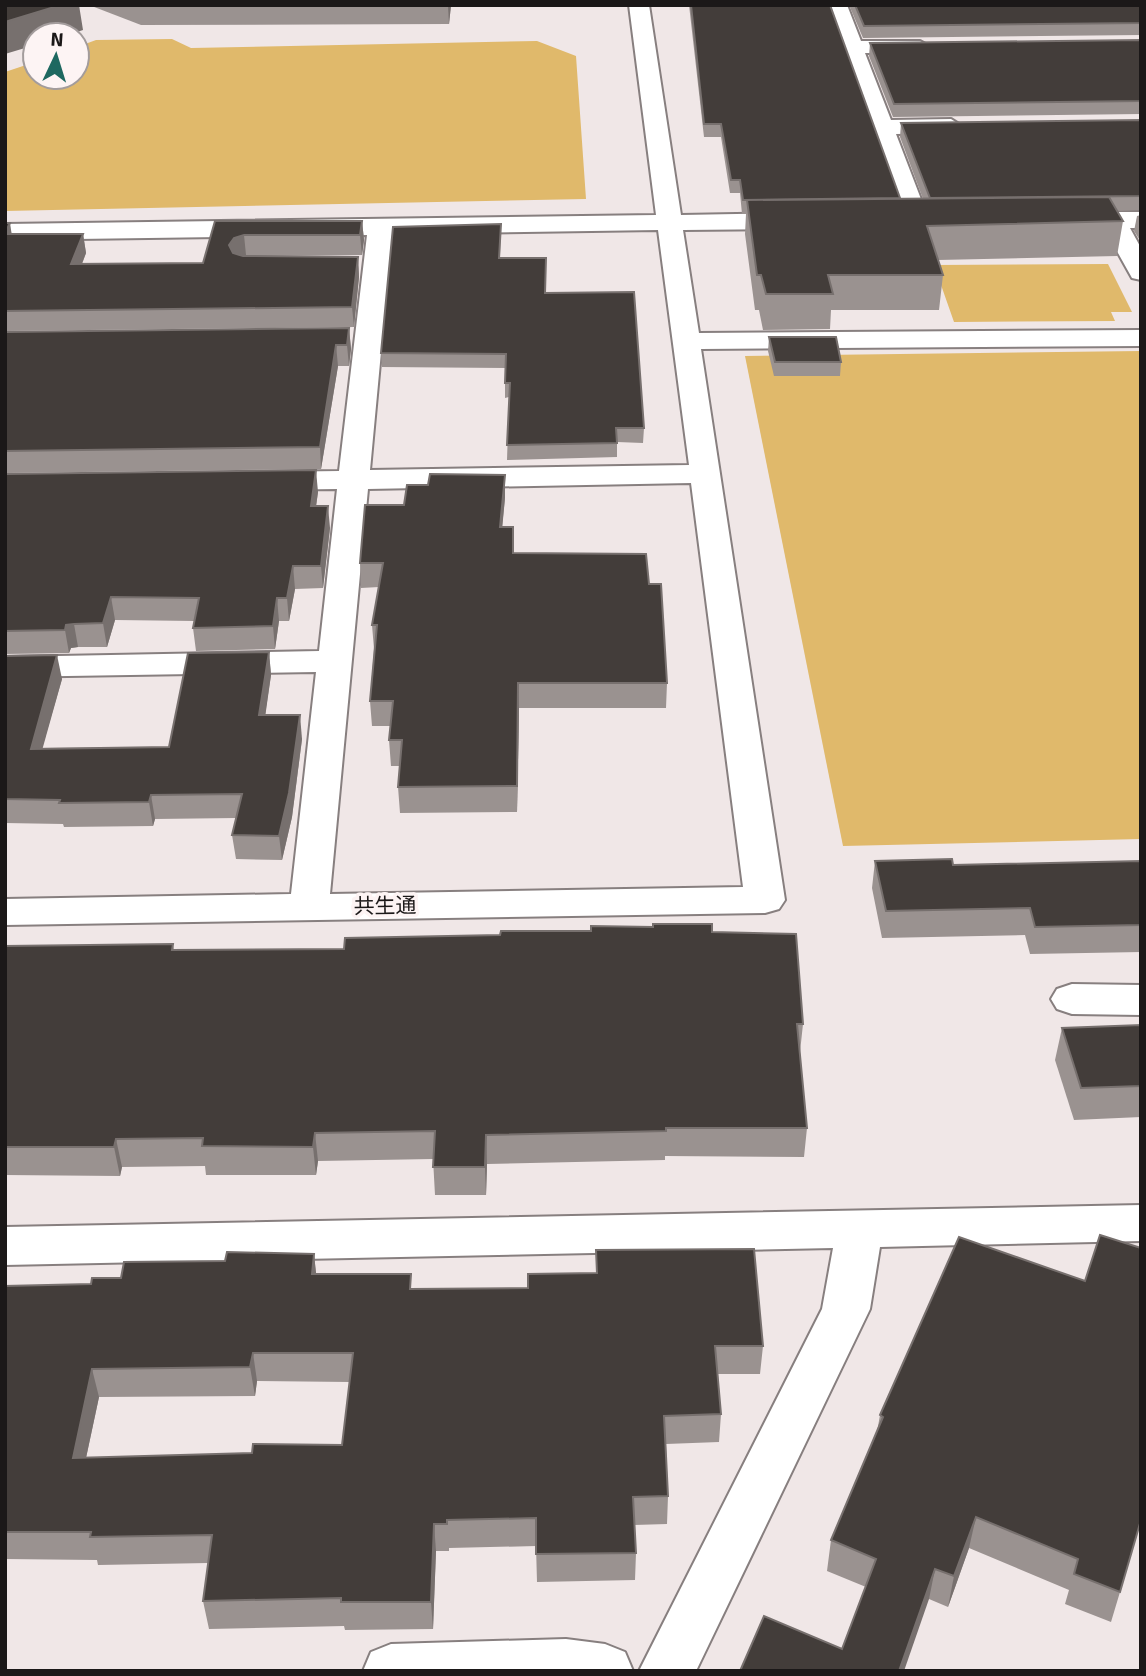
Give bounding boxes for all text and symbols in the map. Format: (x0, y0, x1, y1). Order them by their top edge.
north arrow (21, 21, 91, 91)
text: N (50, 28, 65, 52)
street label: 共生通 (353, 892, 417, 920)

